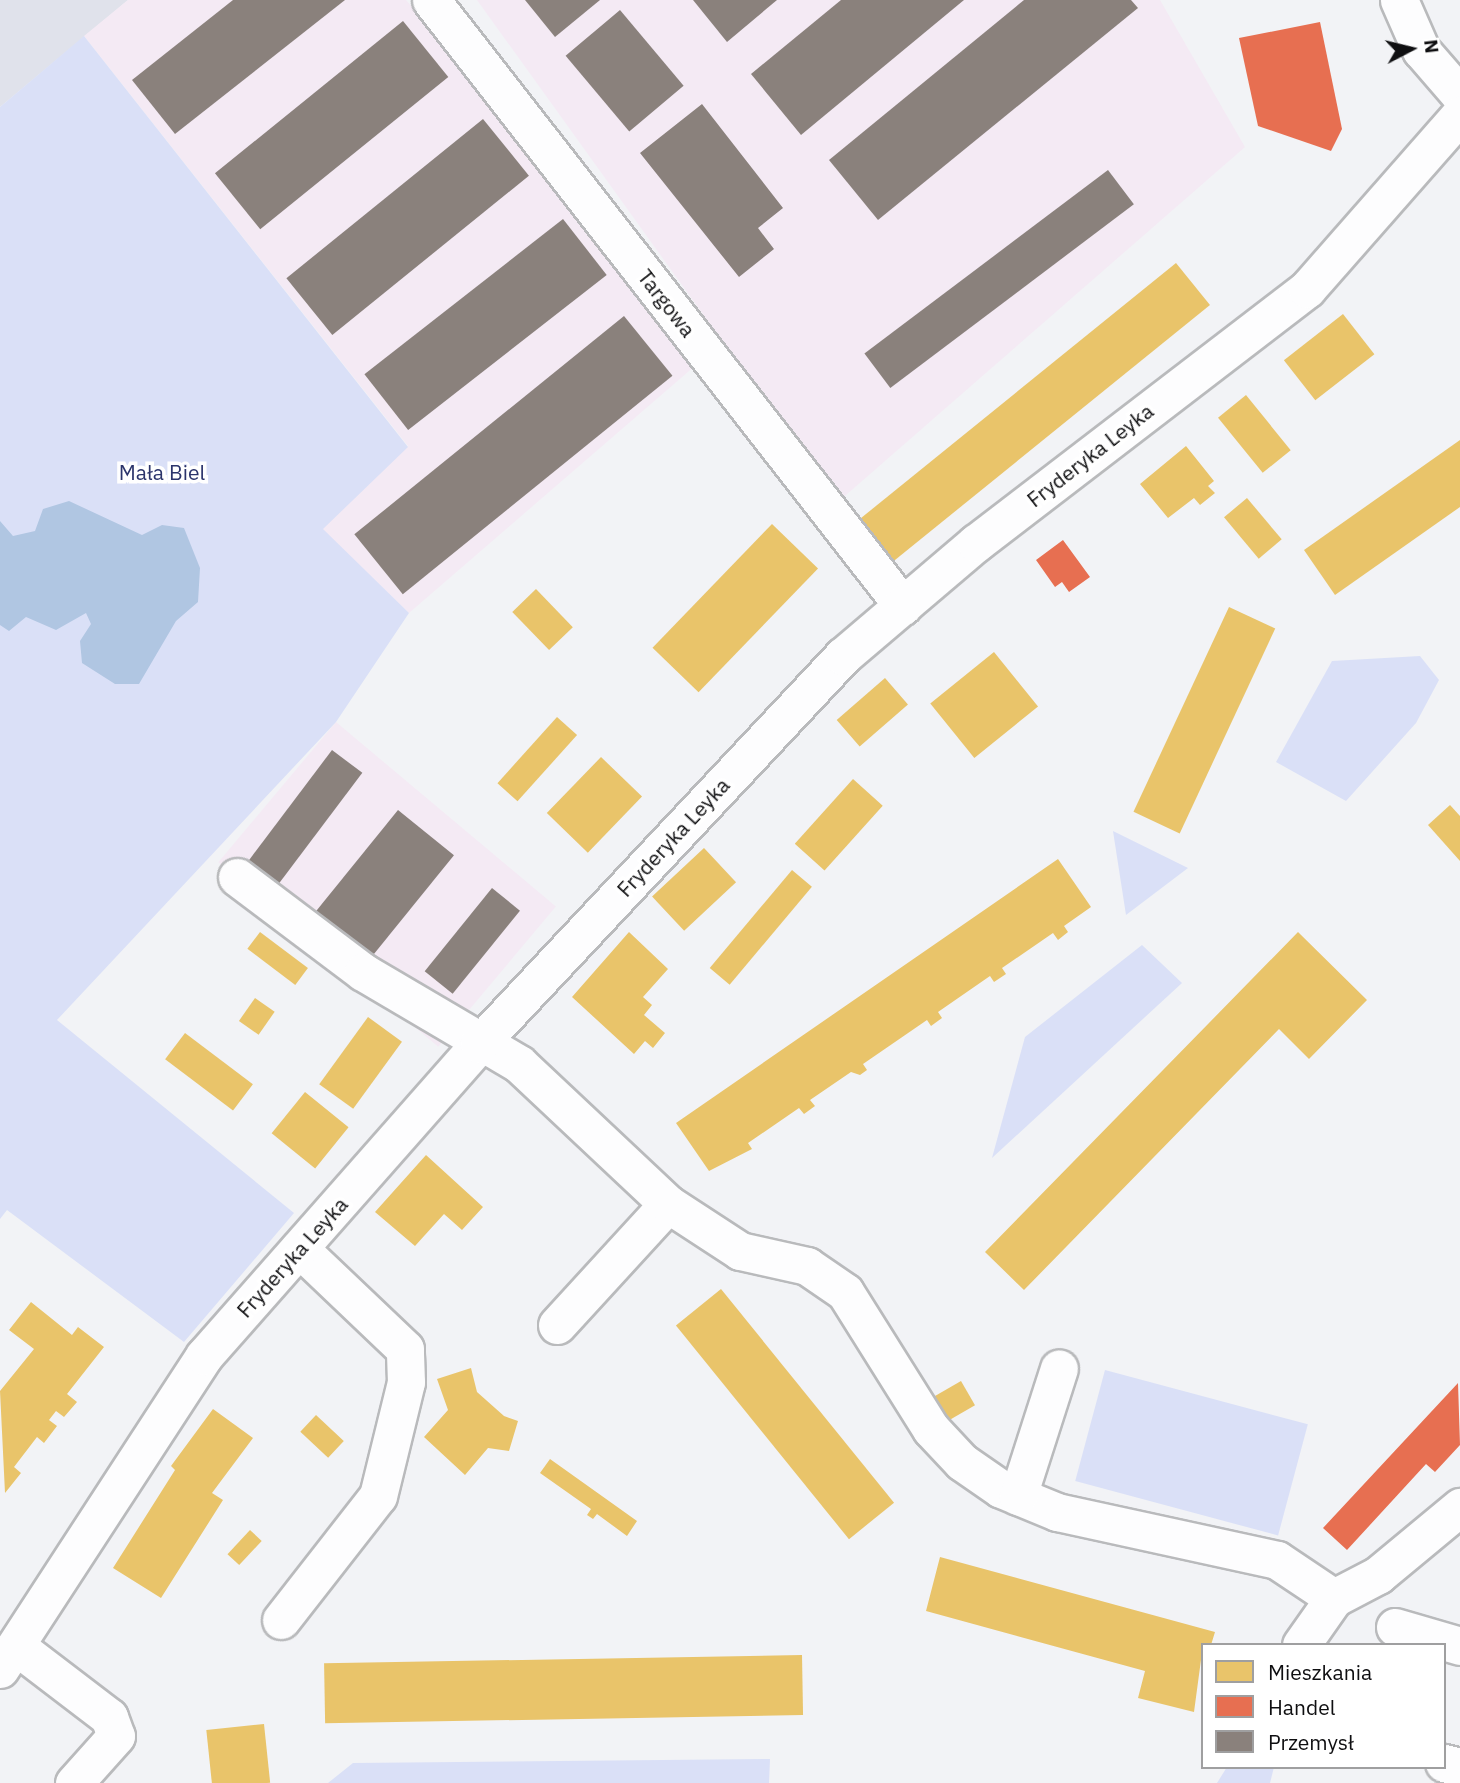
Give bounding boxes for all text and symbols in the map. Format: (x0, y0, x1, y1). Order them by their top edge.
north arrow (1376, 14, 1446, 84)
text: N (1419, 38, 1445, 55)
street label: Targowa (633, 264, 701, 342)
street label: Fryderyka Leyka (1022, 398, 1158, 512)
park label: Mała Biel (119, 459, 205, 485)
street label: Fryderyka Leyka (612, 772, 734, 902)
street label: Fryderyka Leyka (231, 1192, 353, 1322)
legend (1201, 1643, 1446, 1769)
text: Mieszkania (1268, 1658, 1372, 1686)
text: Handel (1268, 1693, 1335, 1721)
text: Przemysł (1268, 1728, 1354, 1756)

